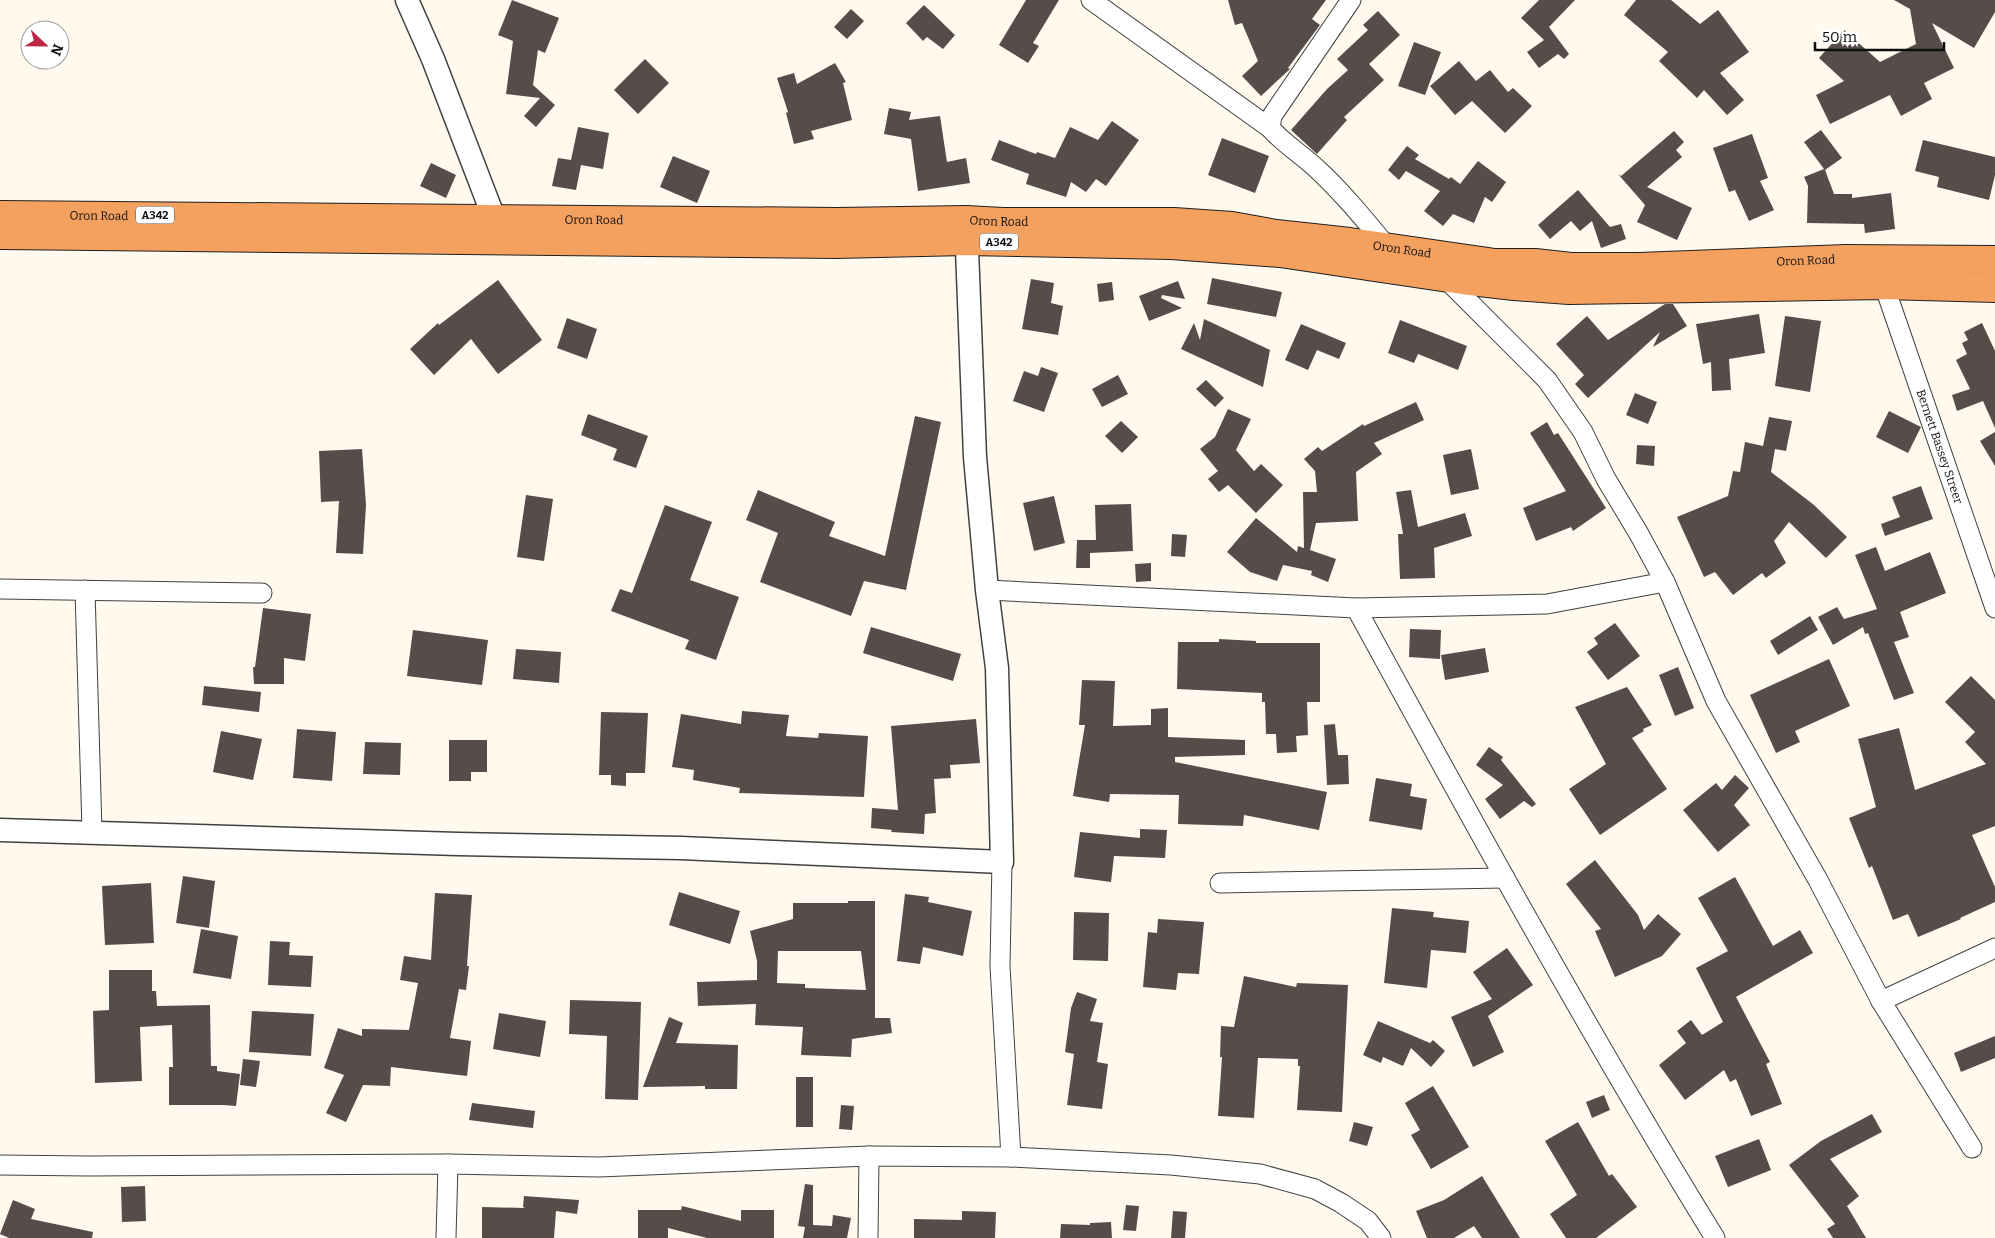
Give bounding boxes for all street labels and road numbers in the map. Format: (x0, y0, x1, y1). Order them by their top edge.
road number: A342 (136, 206, 174, 224)
street label: Oron Road (69, 209, 129, 223)
street label: Oron Road (564, 213, 624, 227)
street label: Oron Road (969, 213, 1028, 229)
road number: A342 (980, 233, 1018, 250)
street label: Oron Road (1372, 238, 1432, 261)
street label: Oron Road (1776, 252, 1835, 269)
street label: Bernett Bassey Streer (1913, 388, 1966, 506)

